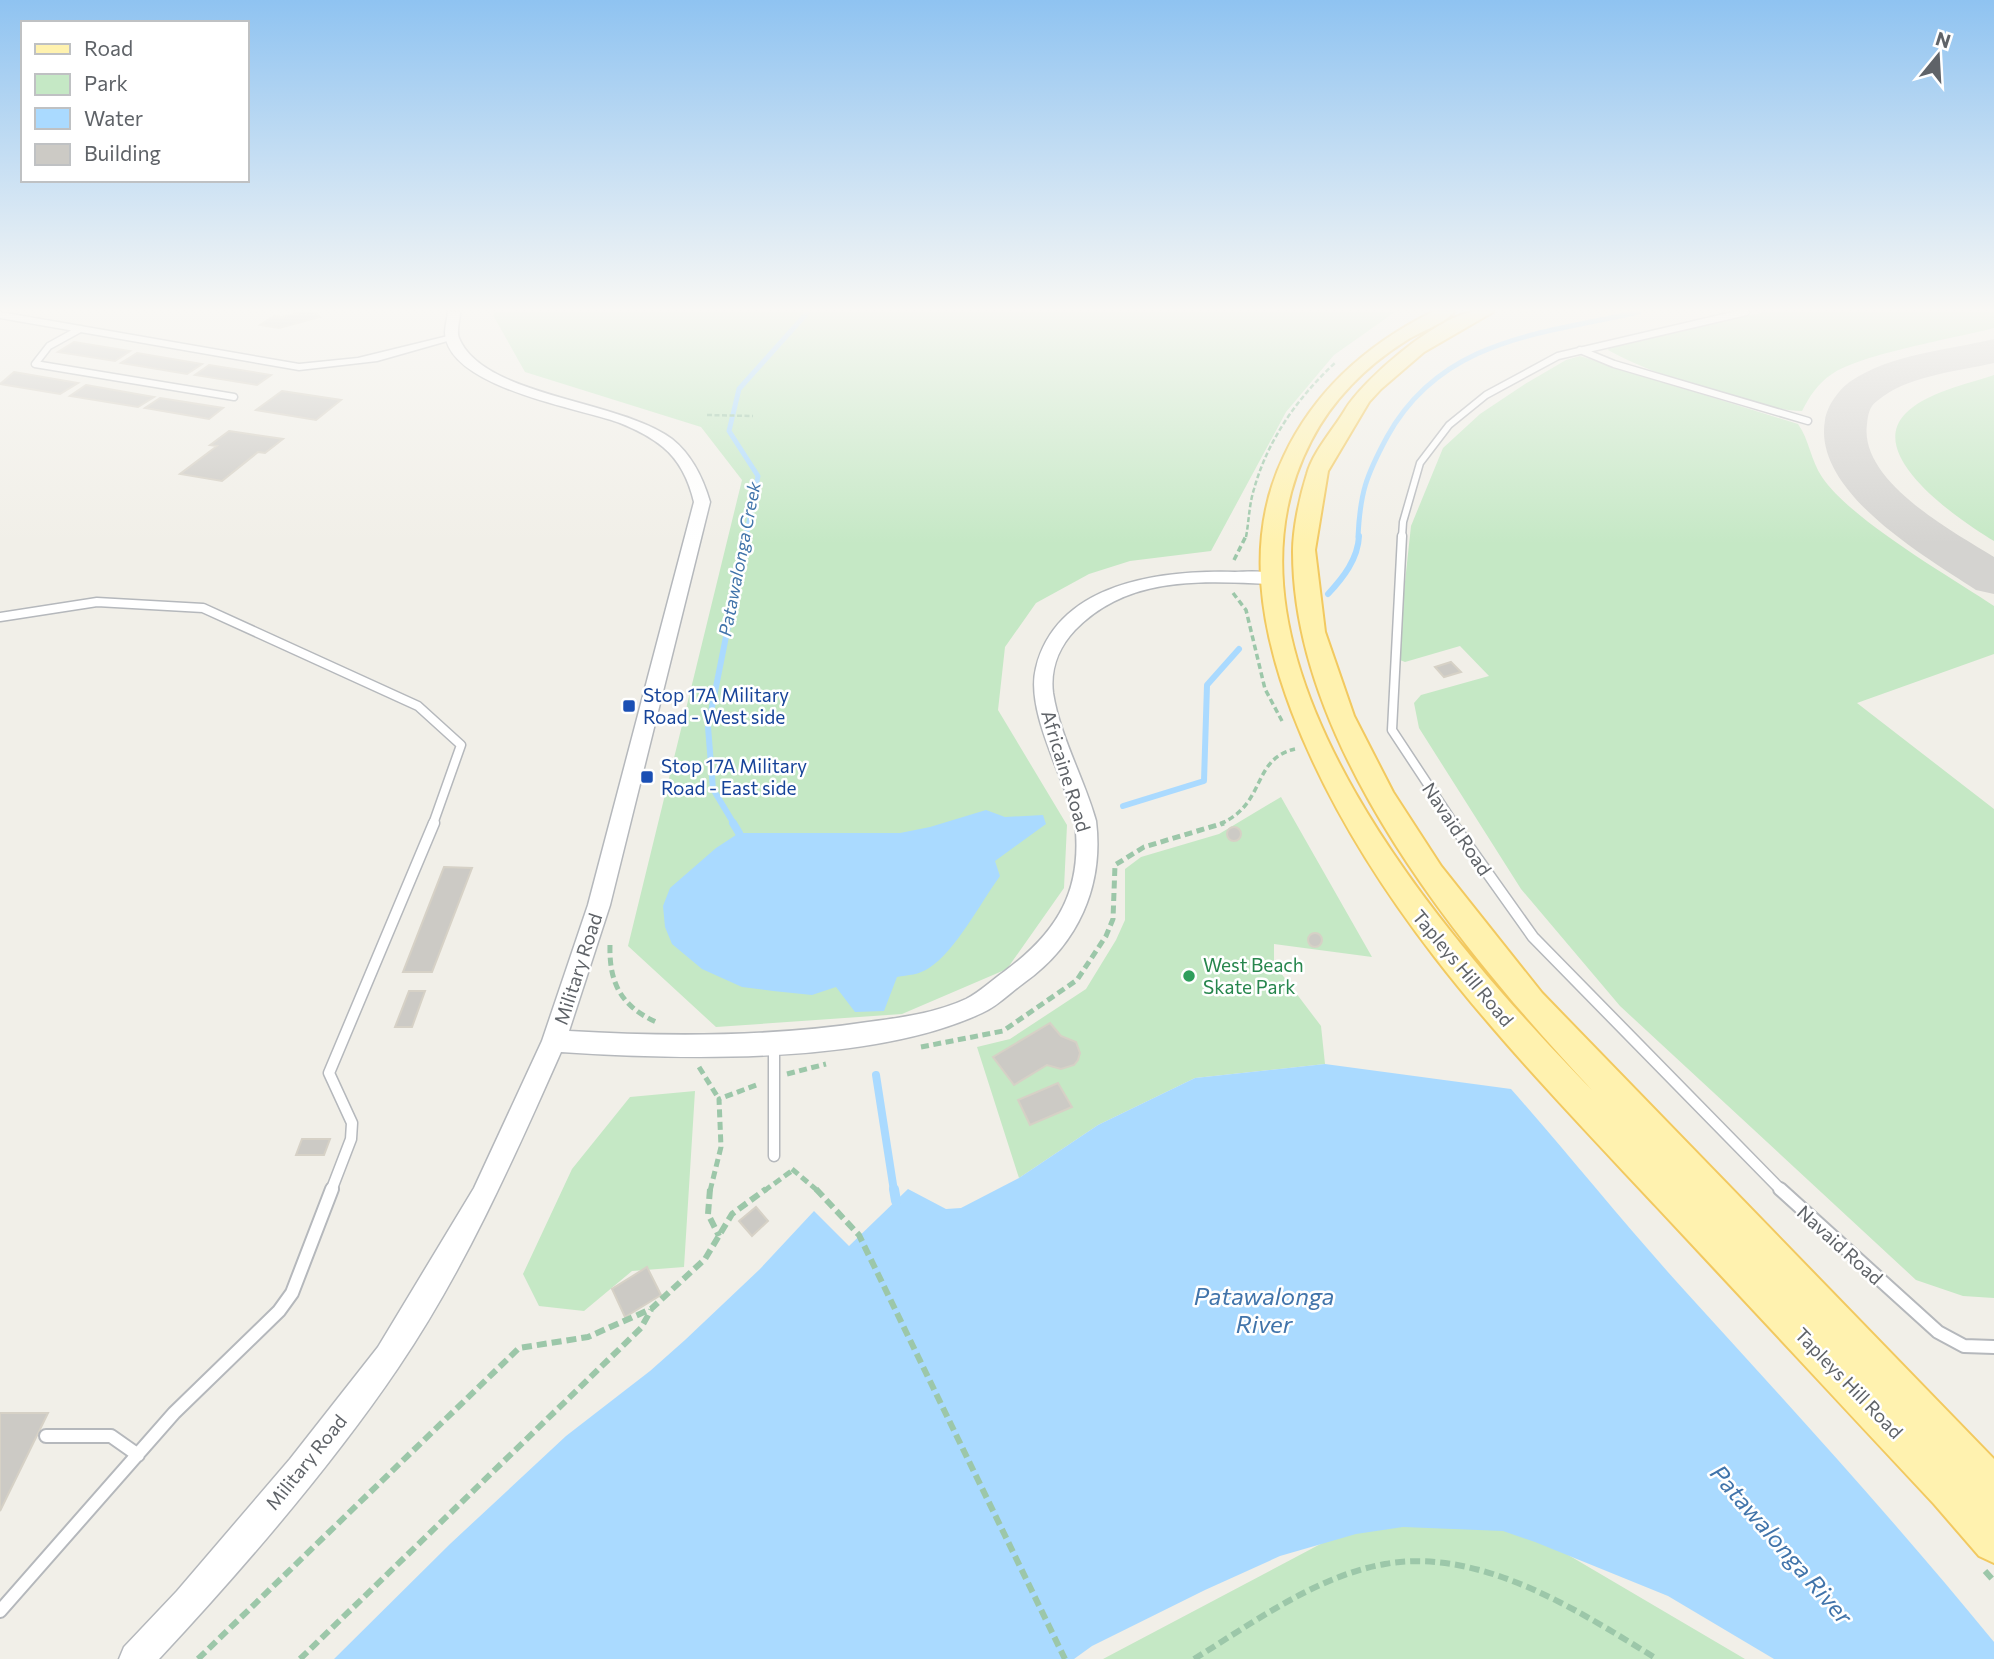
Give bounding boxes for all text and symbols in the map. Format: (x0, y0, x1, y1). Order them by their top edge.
legend (21, 21, 248, 182)
north arrow (1903, 21, 1973, 91)
text: N (1933, 26, 1954, 52)
text: Road (84, 35, 133, 60)
text: Park (84, 70, 128, 95)
text: Water (84, 105, 143, 130)
text: Building (84, 140, 161, 165)
water label: Patawalonga Creek (713, 479, 765, 638)
place label: Stop 17A Military Road - West side (643, 683, 789, 728)
marker: Stop 17A Military Road - West side (621, 698, 637, 714)
street label: Africaine Road (1037, 707, 1096, 834)
place label: Stop 17A Military Road - East side (661, 754, 807, 799)
marker: Stop 17A Military Road - East side (639, 769, 655, 785)
street label: Navaid Road (1418, 778, 1497, 880)
street label: Tapleys Hill Road (1408, 905, 1519, 1031)
street label: Military Road (549, 910, 606, 1028)
place label: West Beach Skate Park (1203, 953, 1304, 998)
marker: West Beach Skate Park (1181, 968, 1197, 984)
street label: Navaid Road (1793, 1200, 1888, 1289)
water label: Patawalonga River (1194, 1281, 1334, 1338)
street label: Tapleys Hill Road (1791, 1322, 1908, 1443)
street label: Military Road (260, 1409, 351, 1514)
water label: Patawalonga River (1705, 1458, 1860, 1631)

